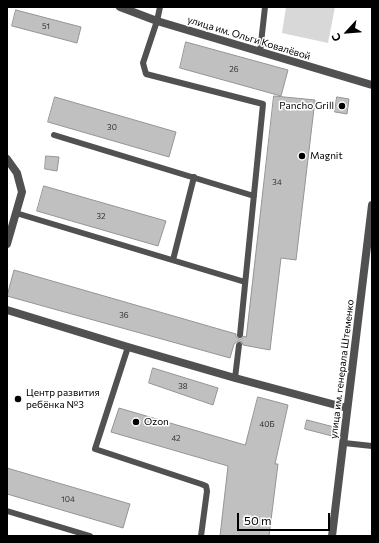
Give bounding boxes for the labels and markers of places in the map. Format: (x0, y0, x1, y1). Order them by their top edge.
place label: Pancho Grill (279, 100, 334, 112)
marker: Pancho Grill (337, 101, 347, 111)
place label: Magnit (310, 150, 343, 162)
marker: Magnit (297, 151, 307, 161)
place label: Центр развития ребёнка №3 (26, 387, 100, 410)
marker: Центр развития ребёнка №3 (13, 394, 23, 404)
place label: Ozon (144, 416, 169, 428)
marker: Ozon (131, 417, 141, 427)

